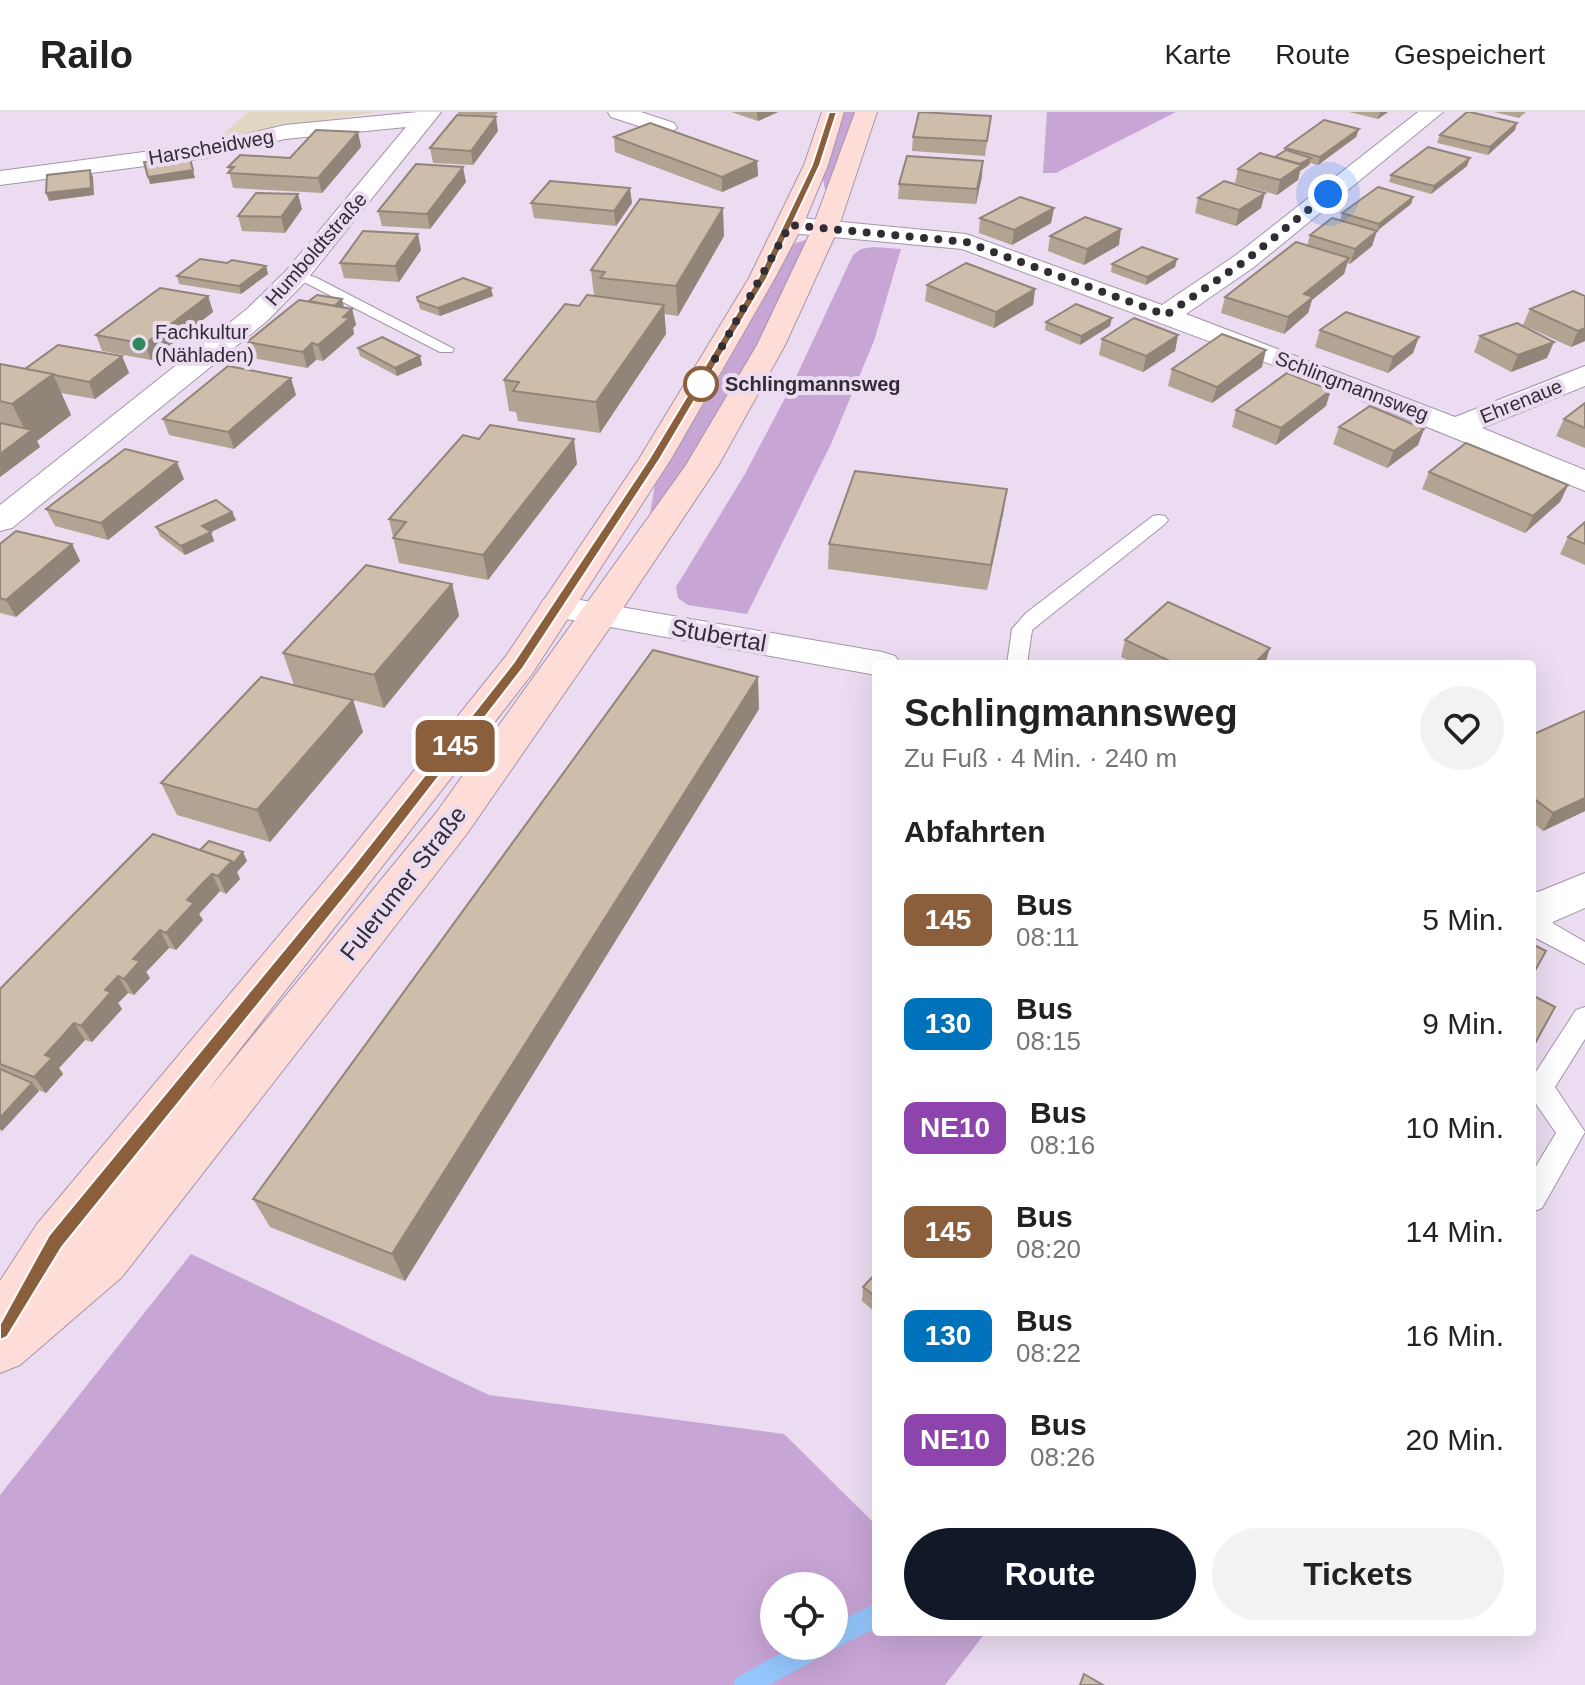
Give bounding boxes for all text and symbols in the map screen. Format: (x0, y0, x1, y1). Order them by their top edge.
text: Railo (40, 34, 133, 76)
text: Karte (1164, 39, 1231, 70)
text: Route (1275, 39, 1350, 70)
text: Gespeichert (1394, 39, 1545, 70)
street label: Harscheidweg (147, 125, 275, 169)
your location (1308, 174, 1348, 214)
street label: Humboldtstraße (261, 188, 371, 310)
place label: Fachkultur (Nähladen) (155, 321, 254, 366)
marker: Fachkultur (Nähladen) (130, 335, 148, 353)
street label: Schlingmannsweg (1272, 347, 1432, 425)
marker: Schlingmannsweg (684, 367, 718, 401)
place label: Schlingmannsweg (725, 373, 901, 395)
street label: Ehrenaue (1477, 375, 1565, 427)
street label: Stubertal (669, 613, 769, 657)
button: heart (1420, 686, 1504, 770)
text: Schlingmannsweg (904, 692, 1238, 734)
line badge: 145 (409, 720, 501, 772)
text: 145 (432, 730, 478, 761)
text: Zu Fuß · 4 Min. · 240 m (904, 743, 1177, 773)
street label: Fulerumer Straße (334, 801, 472, 965)
text: Abfahrten (904, 815, 1046, 848)
text: Bus (1016, 888, 1073, 921)
text: 5 Min. (1422, 903, 1504, 936)
text: 145 (925, 904, 971, 935)
text: 08:11 (1016, 922, 1079, 952)
text: Bus (1016, 992, 1073, 1025)
text: 9 Min. (1422, 1007, 1504, 1040)
text: 130 (925, 1008, 971, 1039)
text: 08:15 (1016, 1026, 1081, 1056)
text: Bus (1030, 1096, 1087, 1129)
text: 10 Min. (1406, 1111, 1504, 1144)
text: NE10 (920, 1112, 990, 1143)
text: 08:16 (1030, 1130, 1095, 1160)
text: Bus (1016, 1200, 1073, 1233)
text: 14 Min. (1406, 1215, 1504, 1248)
text: 145 (925, 1216, 971, 1247)
text: 08:20 (1016, 1234, 1081, 1264)
text: Bus (1016, 1304, 1073, 1337)
text: 16 Min. (1406, 1319, 1504, 1352)
text: 130 (925, 1320, 971, 1351)
text: 08:22 (1016, 1338, 1081, 1368)
text: Bus (1030, 1408, 1087, 1441)
text: 20 Min. (1406, 1423, 1504, 1456)
text: NE10 (920, 1424, 990, 1455)
text: 08:26 (1030, 1442, 1095, 1472)
button: Route (904, 1528, 1196, 1620)
button: Tickets (1212, 1528, 1504, 1620)
map controls (760, 1572, 848, 1660)
button: locate (760, 1572, 848, 1660)

